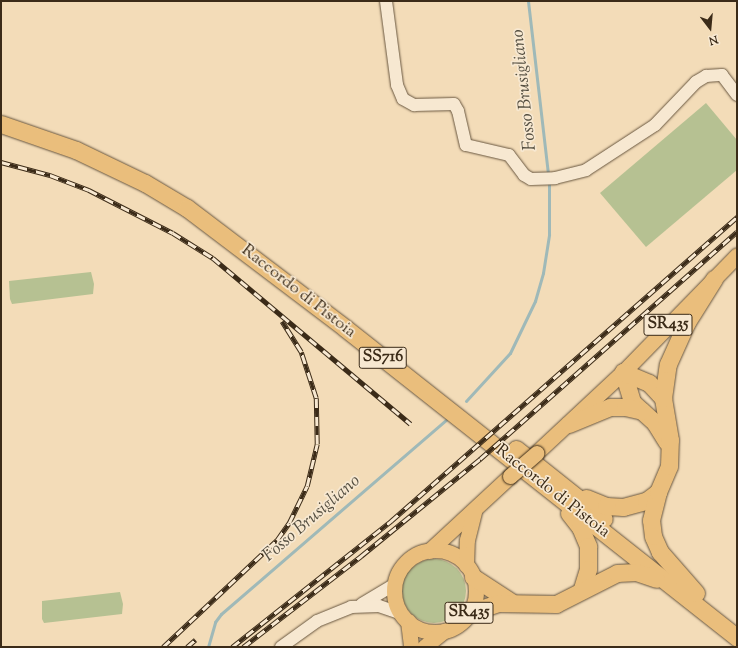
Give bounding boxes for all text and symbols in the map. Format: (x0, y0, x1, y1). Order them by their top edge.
north arrow (690, 8, 730, 48)
water label: Fosso Brusigliano (508, 28, 542, 152)
text: N (707, 31, 720, 48)
street label: Raccordo di Pistoia (237, 241, 359, 343)
road number: SR435 (643, 311, 693, 339)
road number: SS716 (358, 344, 408, 372)
street label: Raccordo di Pistoia (491, 441, 613, 543)
water label: Fosso Brusigliano (259, 471, 365, 567)
road number: SR435 (444, 599, 494, 627)

